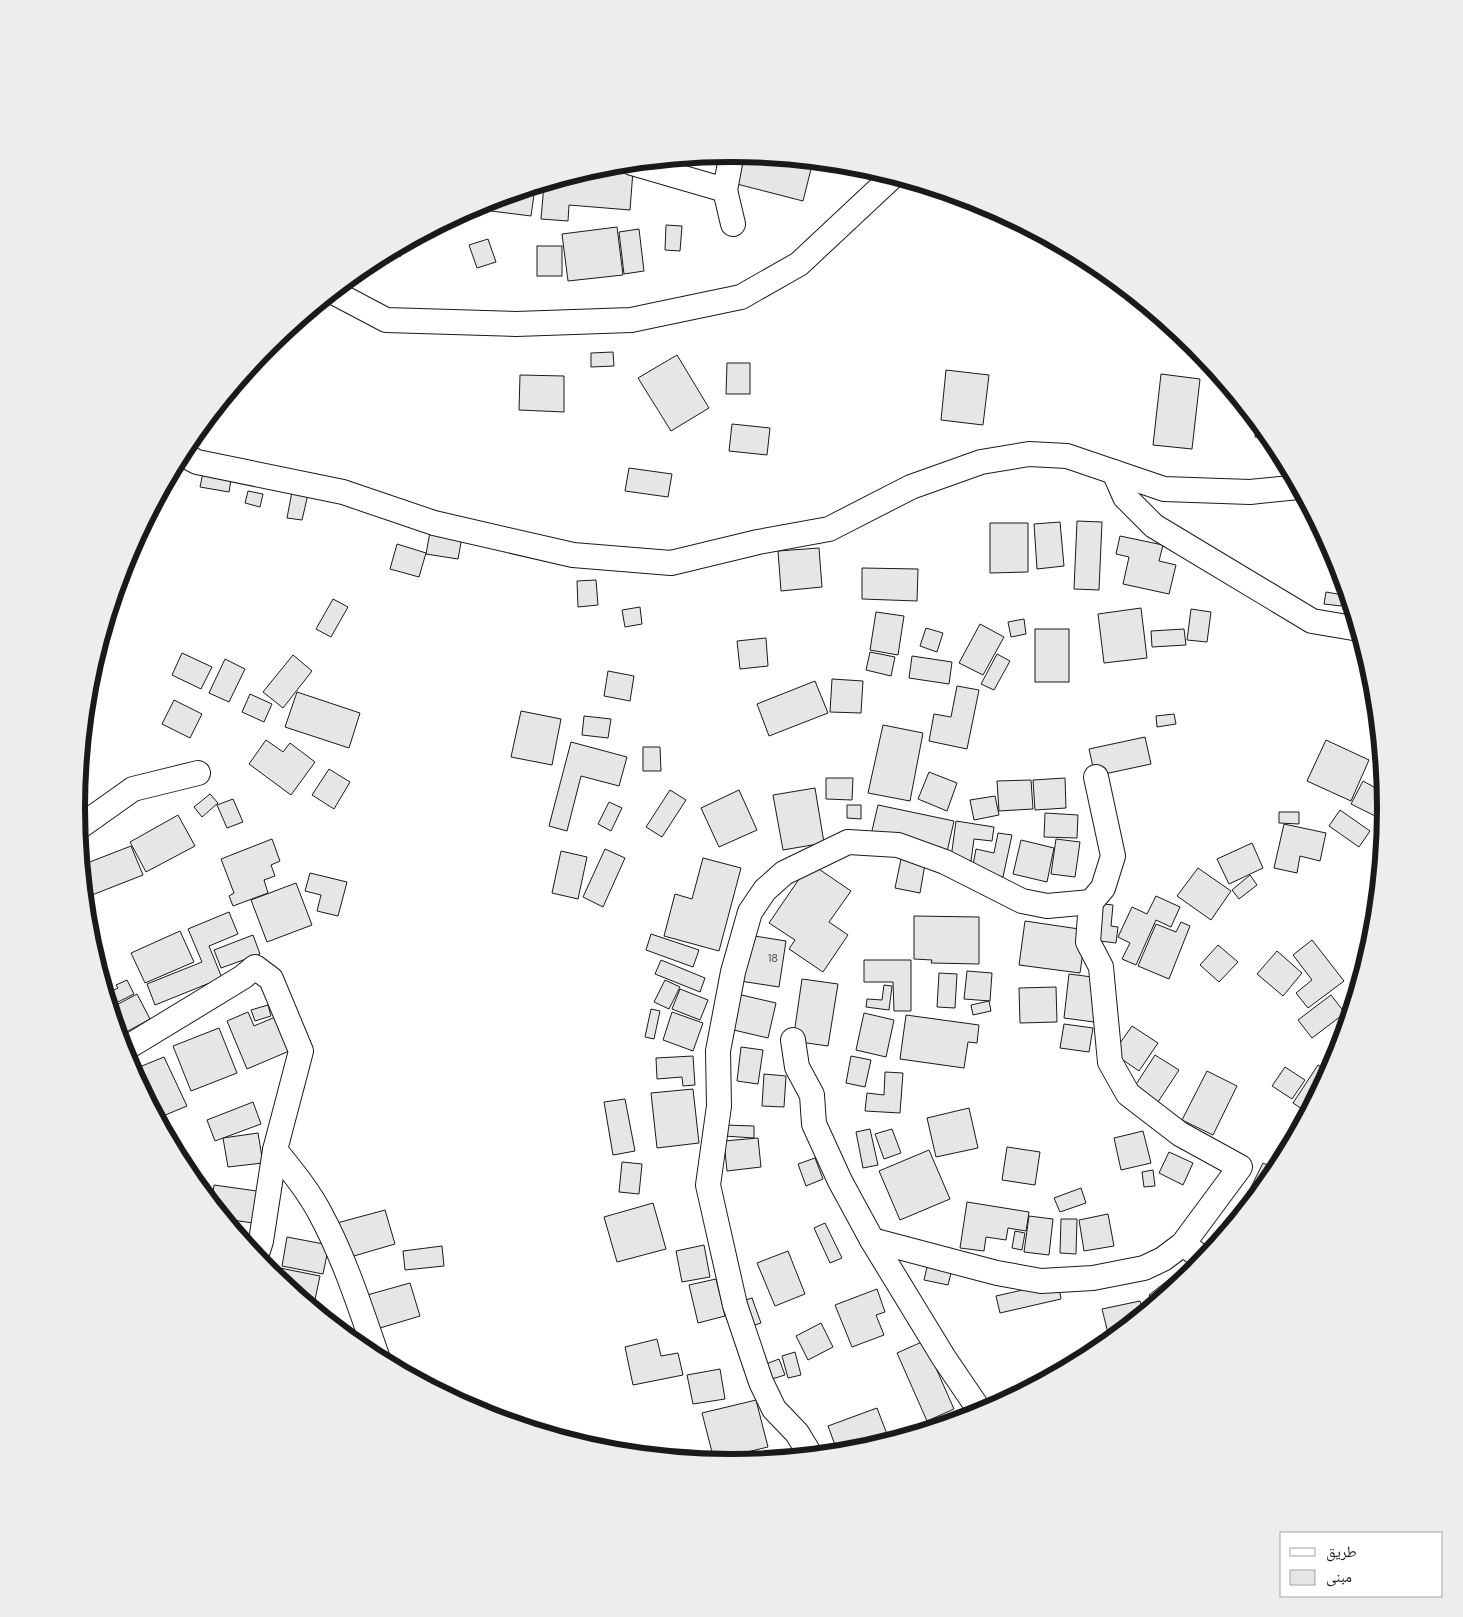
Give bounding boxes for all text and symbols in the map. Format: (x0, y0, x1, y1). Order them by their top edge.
house number: 18 (768, 951, 778, 965)
legend (1280, 1532, 1443, 1597)
text: طريق (1326, 1542, 1357, 1562)
text: مبنى (1326, 1567, 1352, 1587)

